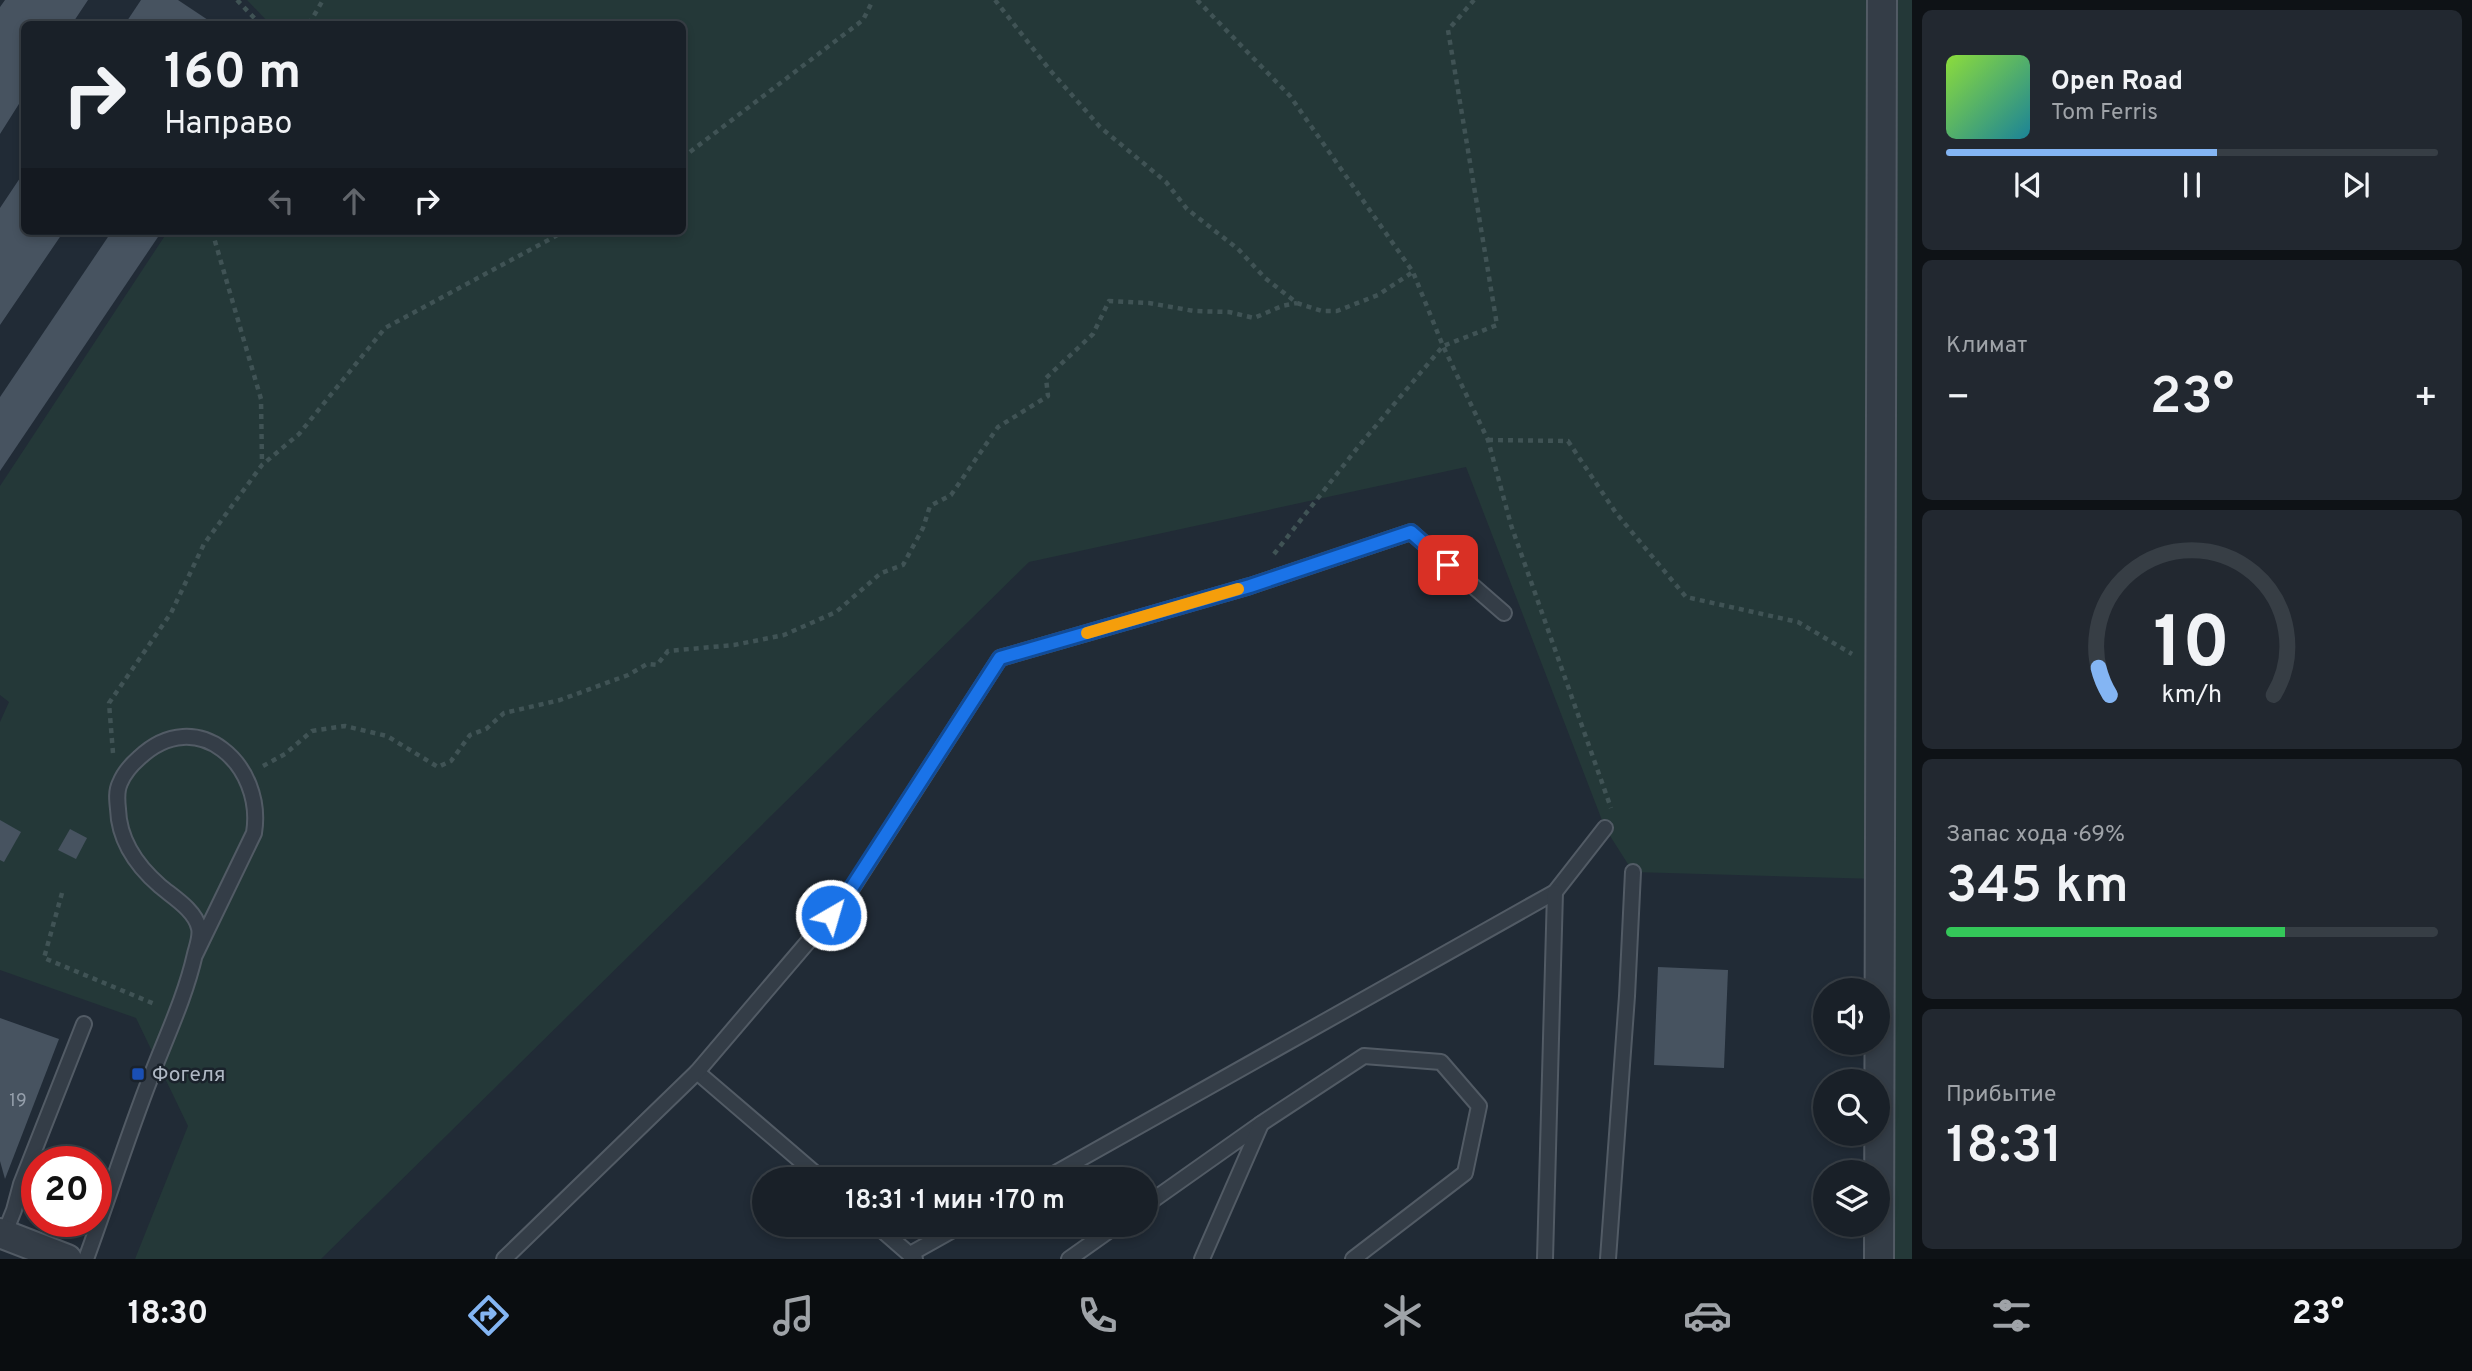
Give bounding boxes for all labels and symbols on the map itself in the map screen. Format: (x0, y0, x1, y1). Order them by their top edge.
pin (1418, 535, 1478, 595)
position arrow (794, 878, 868, 952)
place label: Фогеля (152, 1062, 225, 1089)
marker: Фогеля (130, 1066, 146, 1082)
house number: 19 (9, 1090, 27, 1113)
speed limit sign: 20 (21, 1146, 112, 1237)

